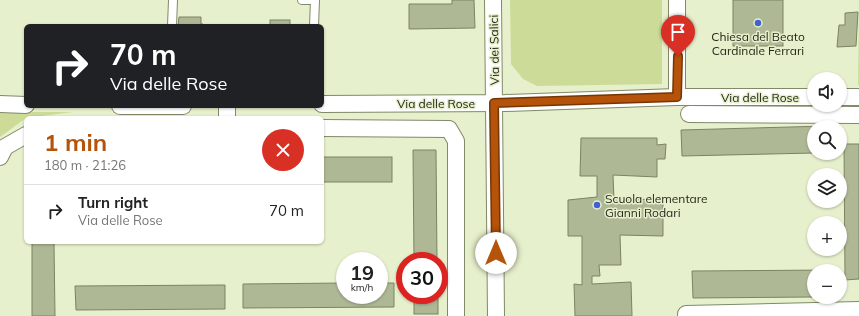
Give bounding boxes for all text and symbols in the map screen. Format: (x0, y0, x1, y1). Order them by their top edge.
street label: Via dei Salici (486, 15, 502, 85)
pin (661, 15, 695, 56)
marker: Chiesa del Beato Cardinale Ferrari (753, 18, 763, 28)
icon: arrive (667, 21, 689, 43)
place label: Chiesa del Beato Cardinale Ferrari (711, 29, 805, 58)
text: 70 m (110, 37, 176, 72)
icon: right (44, 40, 96, 92)
text: Via delle Rose (110, 72, 227, 95)
map controls (807, 72, 847, 304)
button: sound (807, 72, 847, 112)
street label: Via delle Rose (721, 90, 799, 105)
street label: Via delle Rose (397, 96, 475, 111)
button: search (807, 120, 847, 160)
text: 1 min (44, 127, 107, 157)
button: close (262, 129, 304, 171)
text: 180 m · 21:26 (44, 157, 126, 173)
button: layers (807, 168, 847, 208)
place label: Scuola elementare Gianni Rodari (605, 191, 708, 220)
text: Turn right (78, 193, 148, 212)
icon: right (44, 200, 66, 222)
marker: Scuola elementare Gianni Rodari (592, 200, 602, 210)
text: 70 m (269, 201, 304, 220)
text: Via delle Rose (78, 212, 163, 228)
button: + (807, 216, 847, 256)
position arrow (475, 232, 517, 274)
speed limit sign: 30 (396, 252, 448, 304)
text: 19 (350, 260, 374, 285)
button: − (807, 264, 847, 304)
text: km/h (351, 281, 373, 294)

